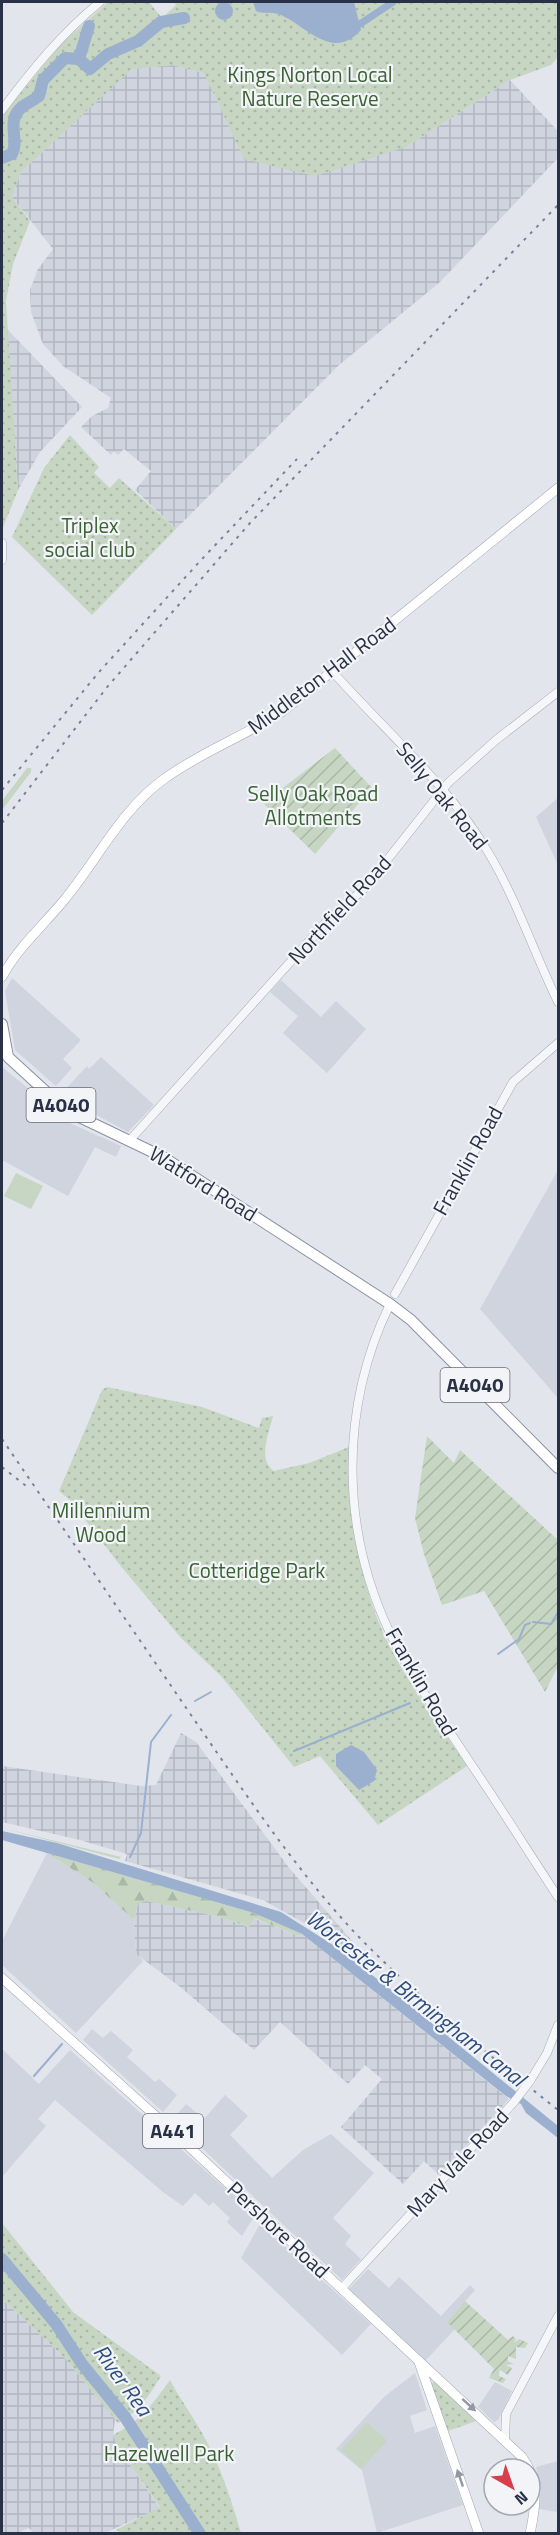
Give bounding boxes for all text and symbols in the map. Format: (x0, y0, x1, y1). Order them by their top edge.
park label: Kings Norton Local Nature Reserve (227, 58, 393, 114)
park label: Triplex social club (45, 509, 135, 565)
street label: Middleton Hall Road (240, 609, 402, 742)
street label: Selly Oak Road (389, 734, 496, 856)
park label: Selly Oak Road Allotments (248, 777, 378, 833)
street label: Northfield Road (280, 847, 398, 971)
road number: A4040 (26, 1088, 96, 1122)
street label: Franklin Road (424, 1100, 510, 1221)
street label: Watford Road (143, 1137, 264, 1229)
road number: A4040 (440, 1368, 510, 1402)
park label: Millennium Wood (52, 1494, 150, 1550)
park label: Cotteridge Park (189, 1554, 325, 1586)
street label: Franklin Road (378, 1621, 466, 1742)
water label: Worcester & Birmingham Canal (299, 1901, 535, 2096)
street label: Mary Vale Road (399, 2101, 516, 2224)
road number: A441 (143, 2114, 203, 2148)
street label: Pershore Road (220, 2173, 337, 2285)
water label: River Rea (85, 2337, 162, 2425)
one-way arrow (461, 2398, 476, 2412)
park label: Hazelwell Park (104, 2437, 234, 2469)
north arrow (482, 2457, 542, 2517)
one-way arrow (455, 2469, 464, 2487)
text: N (510, 2486, 534, 2511)

